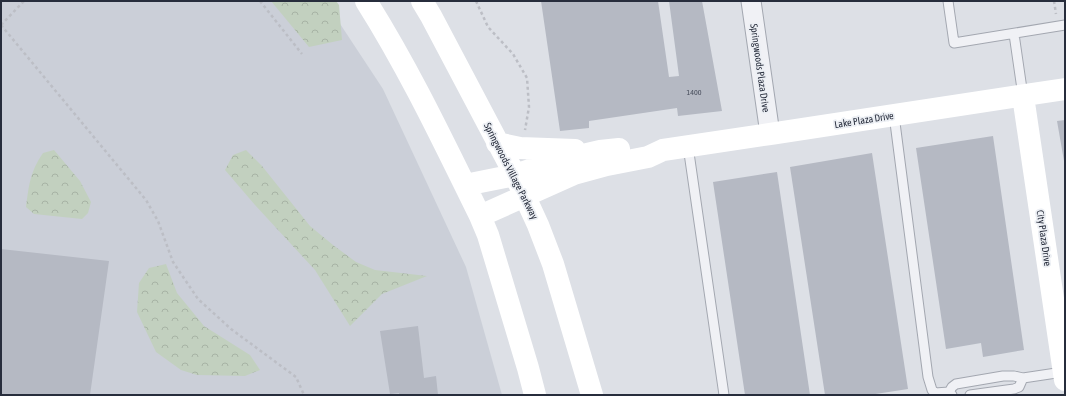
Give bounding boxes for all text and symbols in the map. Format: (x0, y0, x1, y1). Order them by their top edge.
street label: Springwoods Plaza Drive (748, 23, 772, 114)
house number: 1400 (686, 88, 702, 97)
street label: Lake Plaza Drive (834, 110, 895, 130)
street label: Springwoods Village Parkway (482, 121, 540, 221)
street label: City Plaza Drive (1035, 209, 1053, 267)

